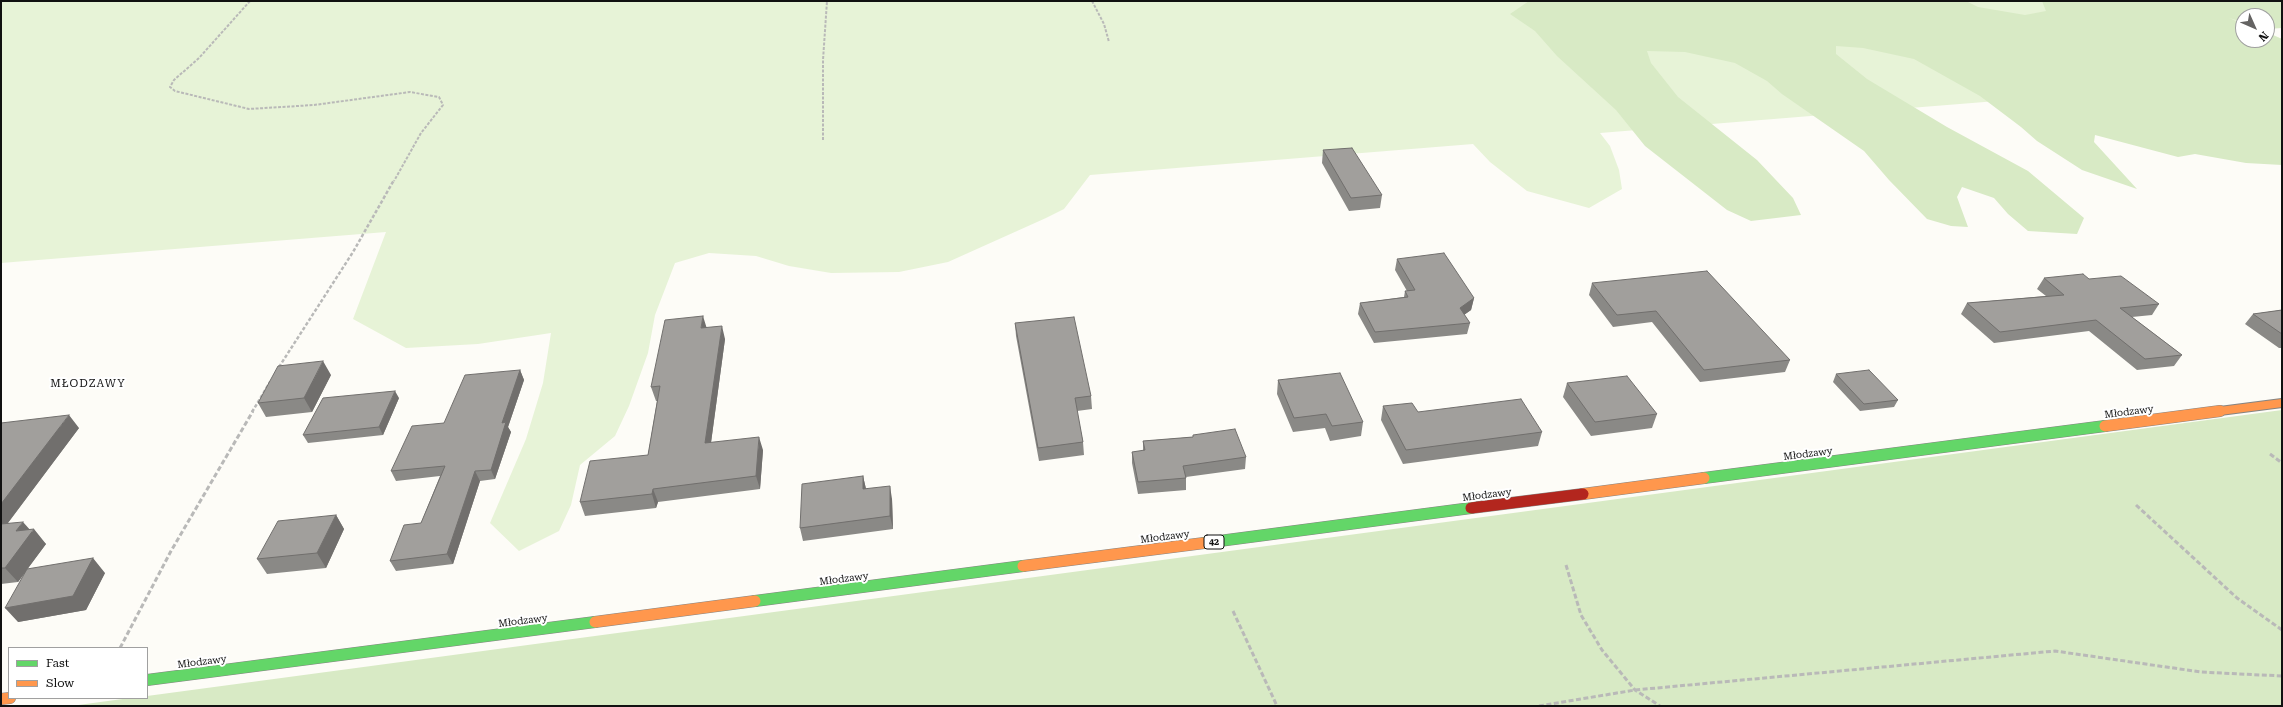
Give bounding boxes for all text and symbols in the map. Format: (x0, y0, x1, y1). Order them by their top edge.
north arrow (2235, 8, 2275, 48)
text: N (2256, 29, 2271, 44)
district label: MŁODZAWY (50, 377, 126, 391)
street label: Młodzawy (2104, 403, 2154, 421)
street label: Młodzawy (1783, 445, 1833, 463)
street label: Młodzawy (1462, 486, 1512, 504)
street label: Młodzawy (1140, 528, 1190, 546)
road number: 42 (1204, 535, 1224, 549)
street label: Młodzawy (819, 570, 869, 588)
street label: Młodzawy (498, 612, 548, 630)
legend (8, 647, 148, 699)
street label: Młodzawy (177, 653, 227, 671)
text: Fast (46, 656, 69, 670)
text: Slow (46, 676, 74, 690)

